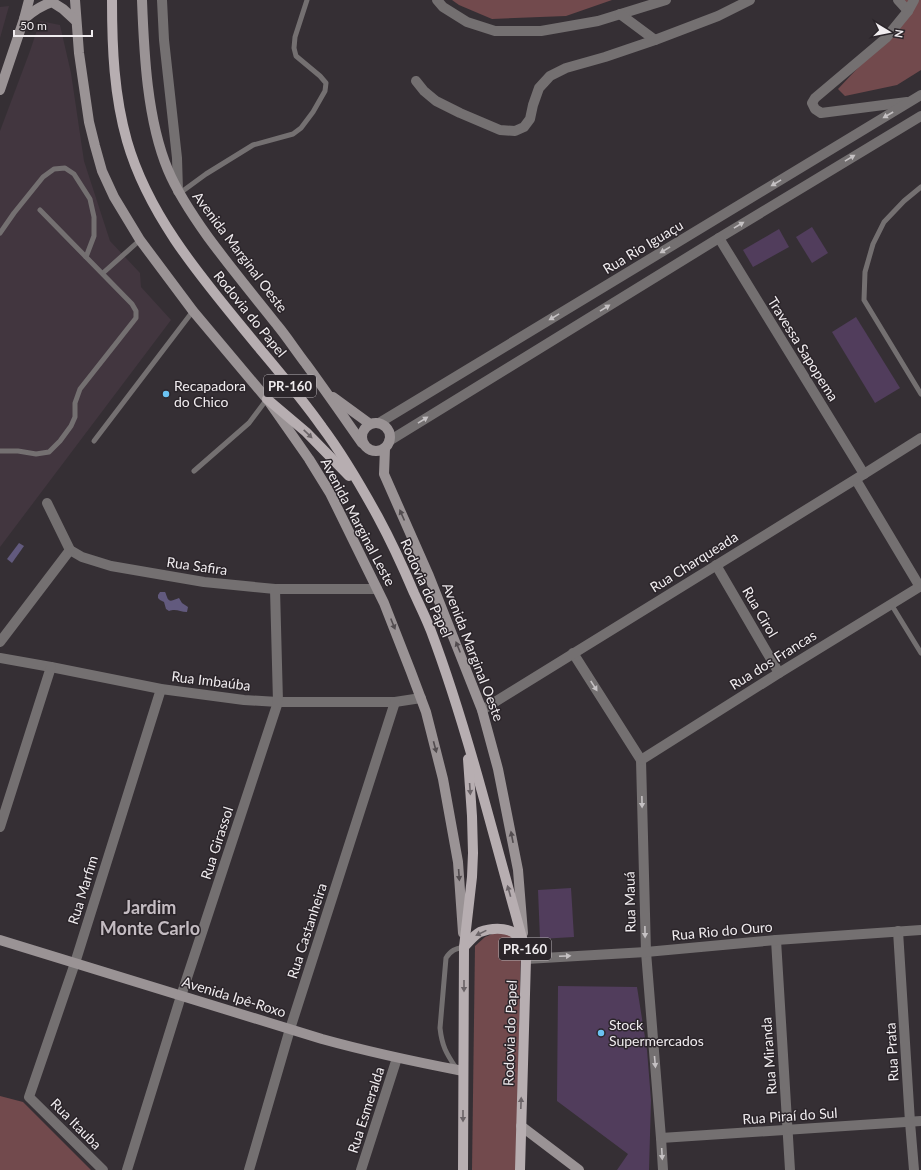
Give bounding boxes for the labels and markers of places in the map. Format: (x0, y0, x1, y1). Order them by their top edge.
place label: Recapadora do Chico (174, 377, 246, 410)
marker: Recapadora do Chico (161, 389, 171, 399)
place label: Stock Supermercados (609, 1016, 704, 1049)
marker: Stock Supermercados (596, 1028, 606, 1038)

